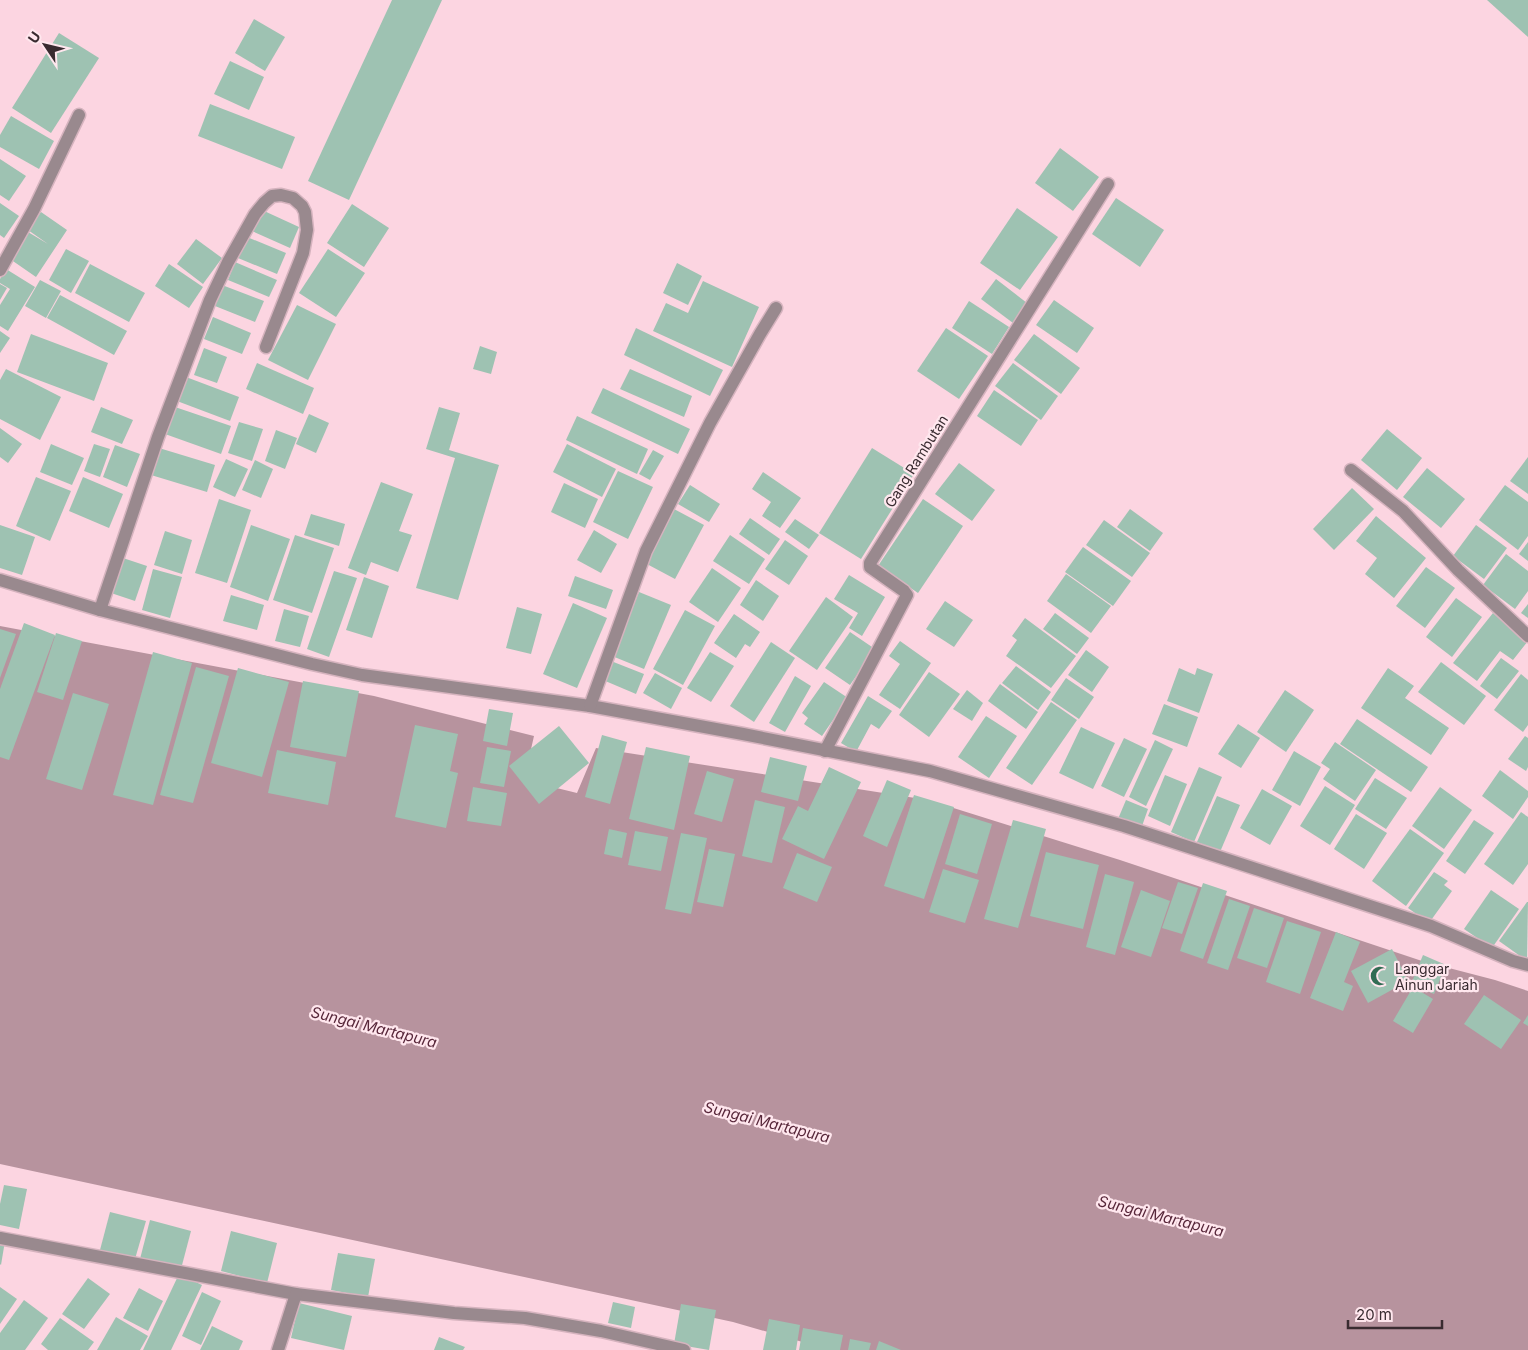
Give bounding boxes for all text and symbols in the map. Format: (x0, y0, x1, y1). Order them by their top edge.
north arrow (20, 20, 70, 70)
text: U (24, 28, 44, 46)
street label: Gang Rambutan (881, 412, 951, 510)
place label: Langgar Ainun Jariah (1395, 960, 1478, 993)
mosque icon: Langgar Ainun Jariah (1369, 965, 1391, 987)
water label: Sungai Martapura (309, 1002, 439, 1052)
water label: Sungai Martapura (702, 1097, 832, 1147)
water label: Sungai Martapura (1096, 1191, 1226, 1241)
scale bar (1348, 1298, 1442, 1330)
text: 20 m (1356, 1305, 1392, 1324)

